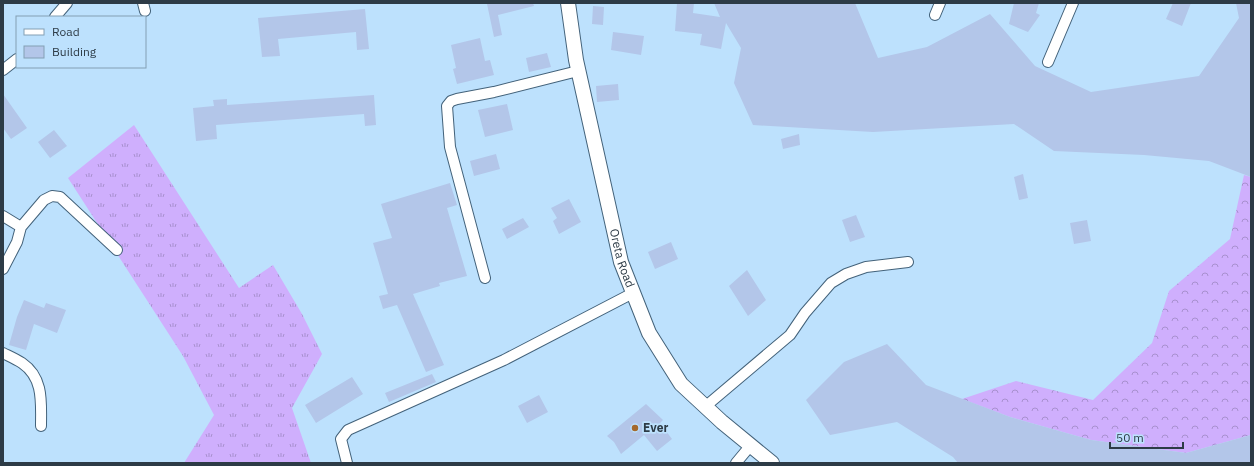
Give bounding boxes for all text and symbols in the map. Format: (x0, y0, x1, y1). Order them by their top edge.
legend (16, 16, 146, 68)
text: Road (52, 24, 80, 39)
text: Building (52, 44, 97, 59)
street label: Oreta Road (607, 227, 638, 289)
place label: Ever (643, 420, 668, 435)
marker: Ever (630, 423, 640, 433)
scale bar (1110, 424, 1183, 450)
text: 50 m (1116, 430, 1144, 445)

